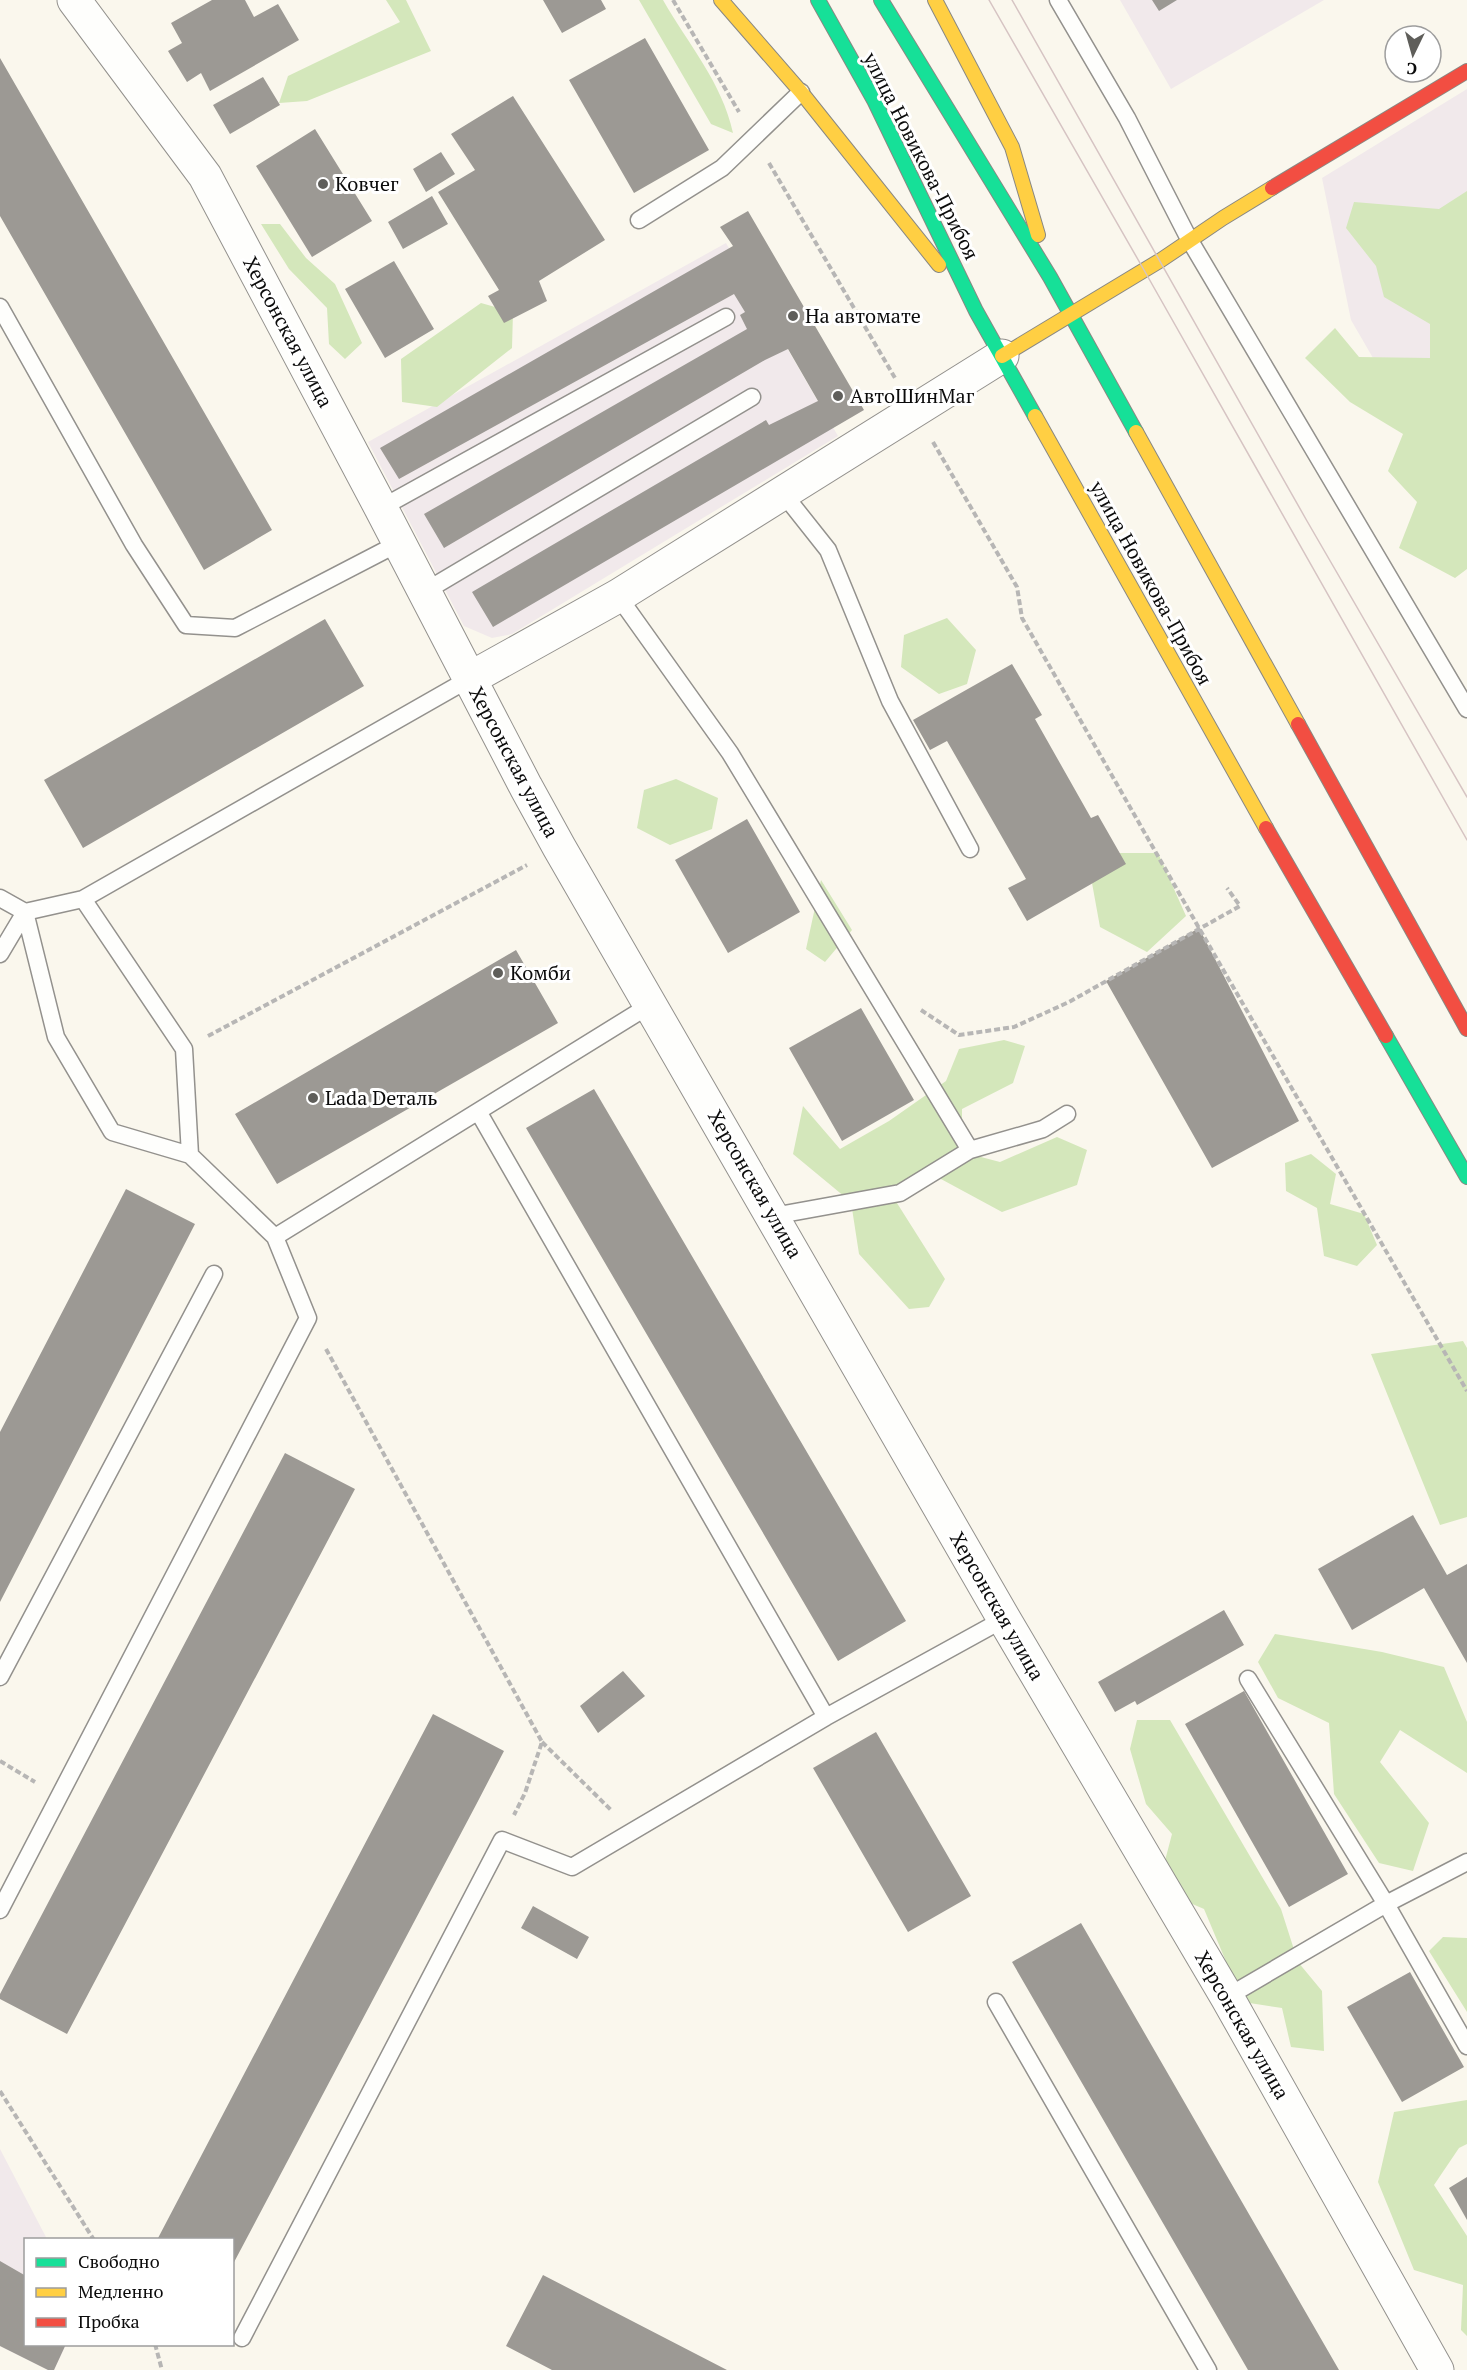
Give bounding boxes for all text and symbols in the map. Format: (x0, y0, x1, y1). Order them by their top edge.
north arrow (1383, 24, 1443, 84)
street label: улица Новикова-Прибоя (857, 47, 986, 264)
text: С (1406, 58, 1418, 80)
place label: Ковчег (335, 170, 399, 197)
marker: Ковчег (316, 177, 330, 191)
street label: Херсонская улица (237, 252, 340, 412)
place label: На автомате (805, 302, 921, 329)
marker: На автомате (786, 309, 800, 323)
place label: АвтоШинМаг (850, 382, 975, 409)
marker: АвтоШинМаг (831, 389, 845, 403)
street label: улица Новикова-Прибоя (1084, 475, 1219, 690)
street label: Херсонская улица (463, 682, 566, 842)
place label: Комби (510, 959, 571, 986)
marker: Комби (491, 966, 505, 980)
place label: Lada Dеталь (325, 1084, 437, 1111)
marker: Lada Dеталь (306, 1091, 320, 1105)
street label: Херсонская улица (702, 1105, 809, 1263)
street label: Херсонская улица (944, 1527, 1051, 1685)
street label: Херсонская улица (1189, 1946, 1296, 2104)
legend (24, 2238, 234, 2346)
text: Свободно (78, 2249, 160, 2273)
text: Медленно (78, 2279, 164, 2303)
text: Пробка (78, 2309, 140, 2333)

